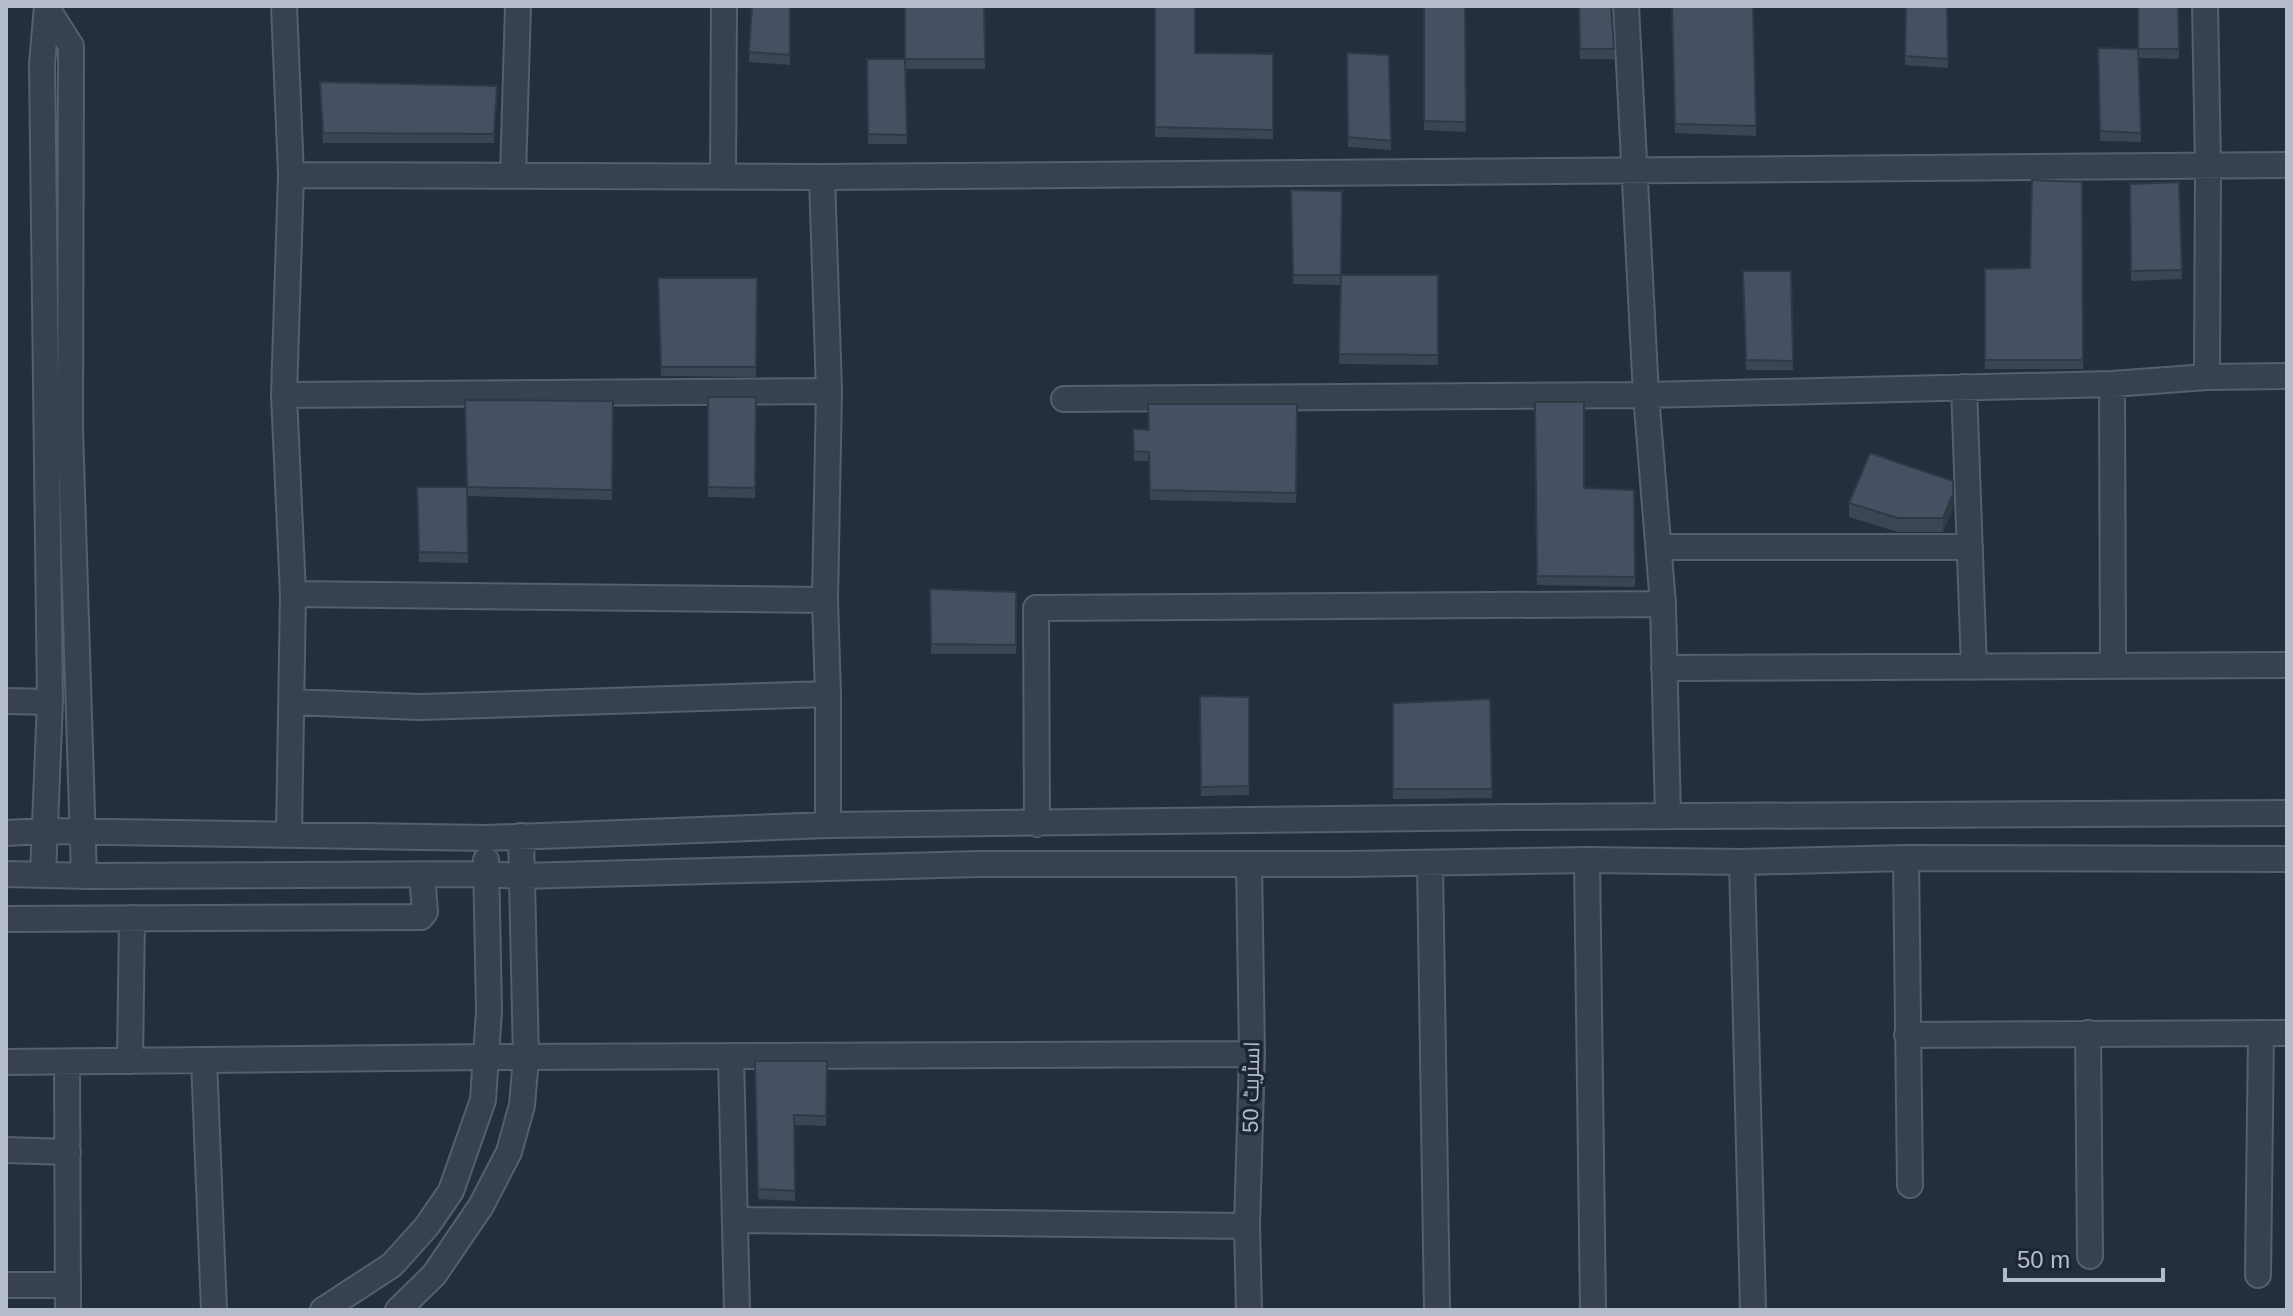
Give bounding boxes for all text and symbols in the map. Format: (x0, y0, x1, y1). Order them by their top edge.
street label: اسٹریٹ 50 (1238, 1041, 1264, 1133)
scale bar (2005, 1232, 2163, 1282)
text: 50 m (2017, 1246, 2070, 1273)

